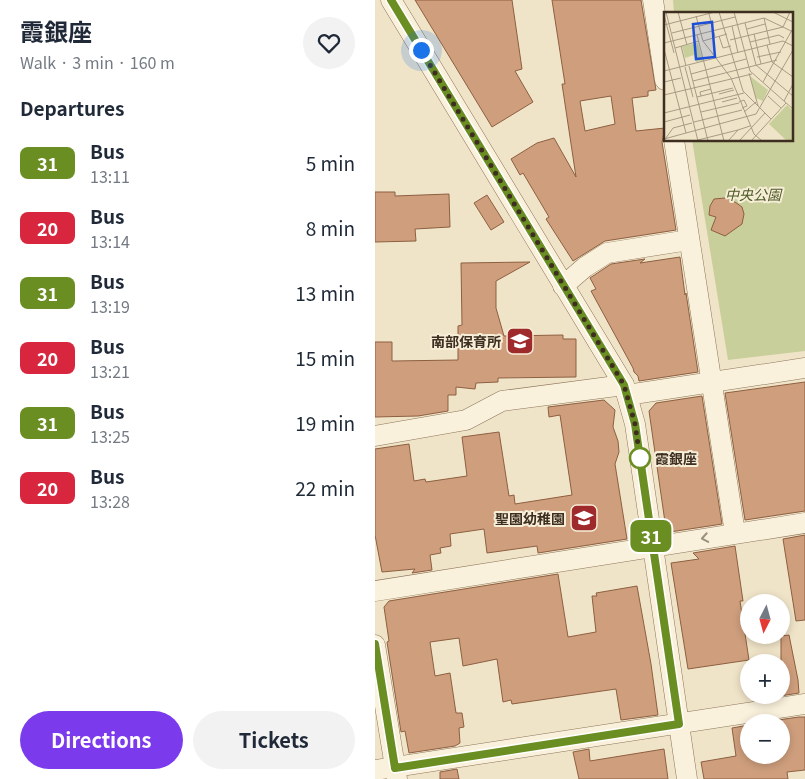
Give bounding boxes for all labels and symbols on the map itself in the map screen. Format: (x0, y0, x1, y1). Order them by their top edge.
inset map (664, 12, 793, 141)
your location (409, 38, 434, 63)
park label: 中央公園 (725, 184, 783, 204)
school or university icon: 南部保育所 (505, 326, 535, 356)
place label: 南部保育所 (431, 331, 501, 351)
marker: 霞銀座 (629, 447, 651, 469)
place label: 霞銀座 (655, 448, 697, 468)
school or university icon: 聖園幼稚園 (569, 503, 599, 533)
place label: 聖園幼稚園 (495, 508, 565, 528)
line badge: 31 (629, 520, 673, 552)
one-way arrow (701, 533, 709, 543)
north arrow (740, 594, 790, 644)

